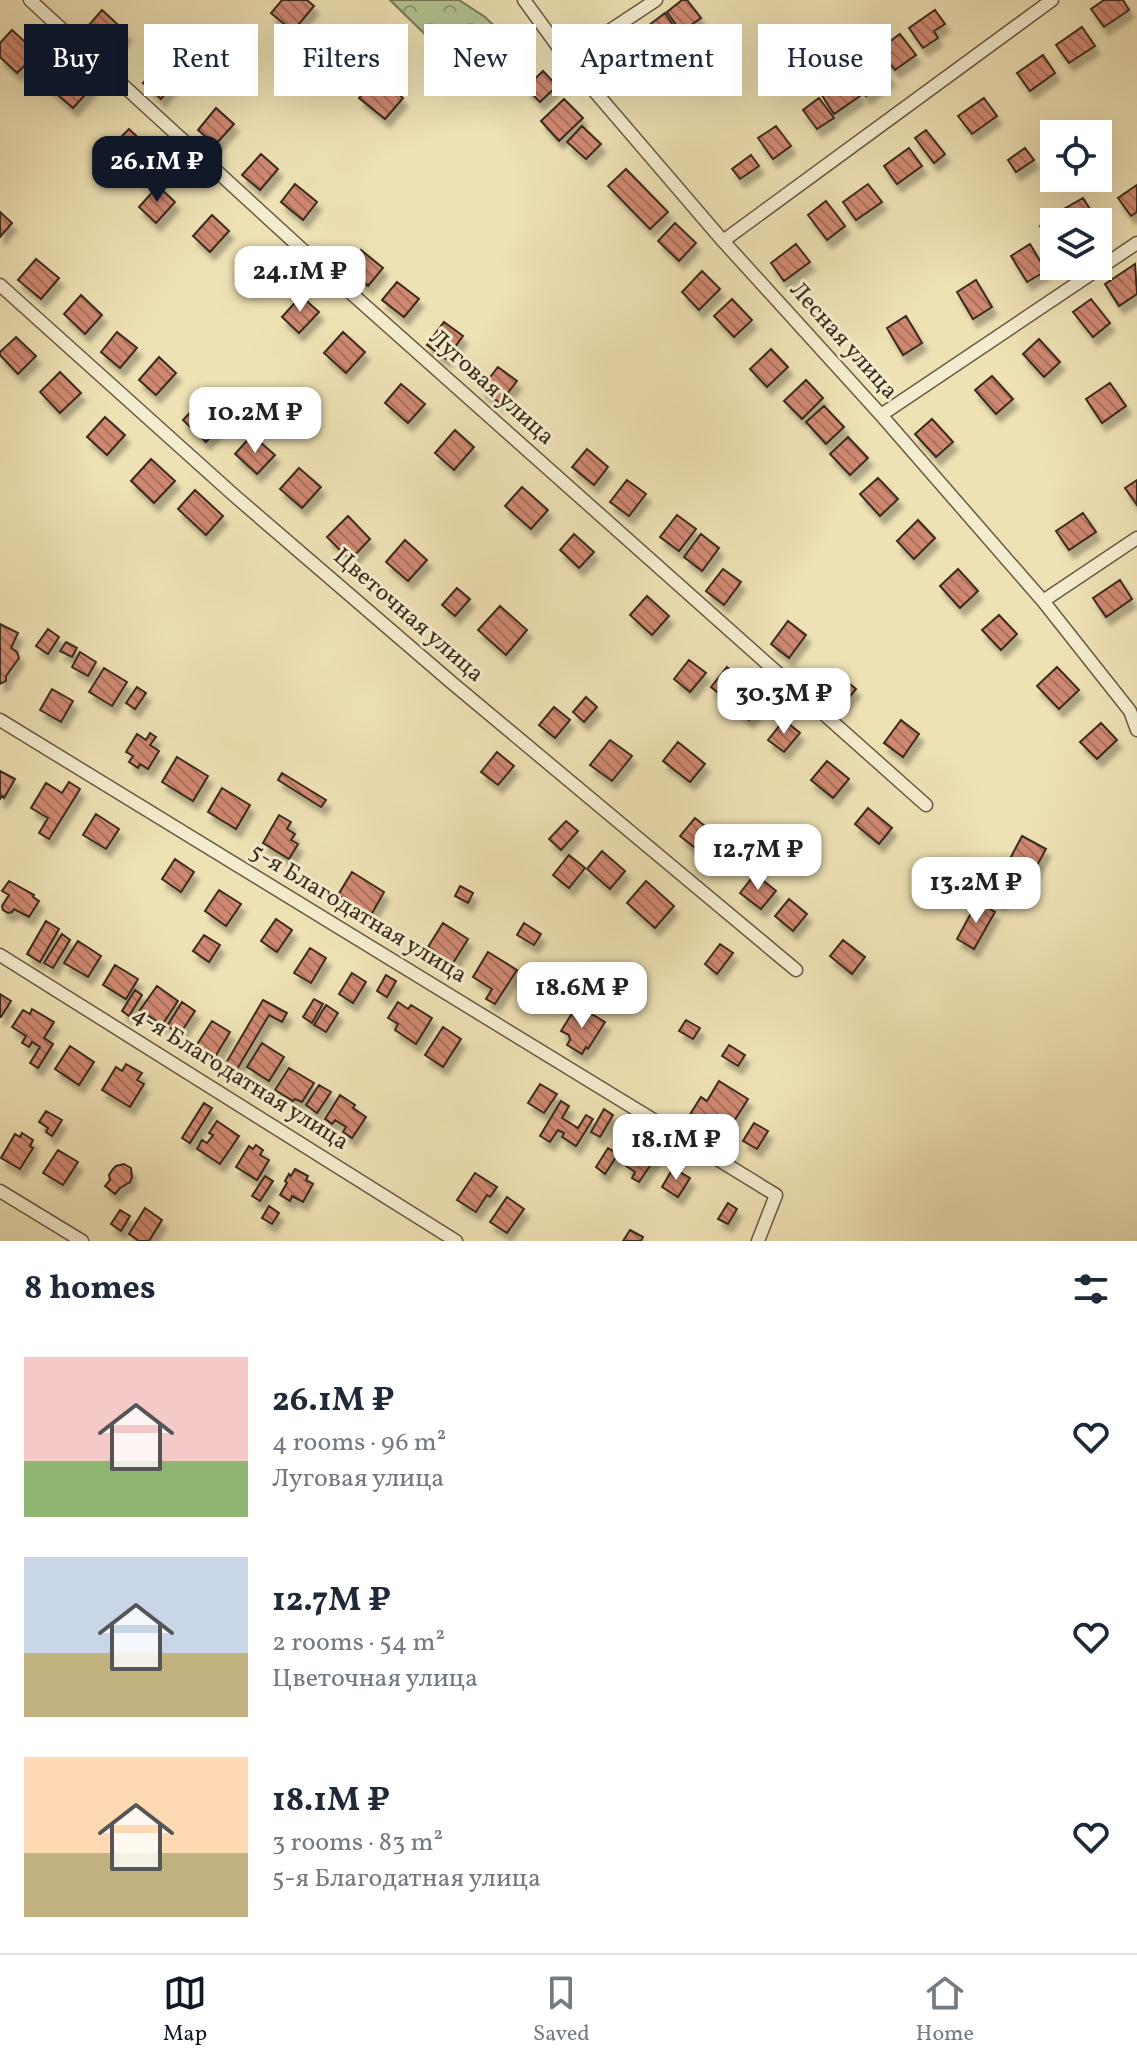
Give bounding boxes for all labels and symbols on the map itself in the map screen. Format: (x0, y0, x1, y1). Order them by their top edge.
pin: 26.1M ₽ (83, 136, 231, 204)
pin: 24.1M ₽ (226, 246, 374, 314)
street label: Лесная улица (781, 275, 905, 407)
street label: Луговая улица (421, 322, 561, 454)
pin: 10.2M ₽ (181, 387, 329, 455)
street label: Цветочная улица (325, 541, 491, 691)
pin: 30.3M ₽ (710, 668, 858, 736)
pin: 12.7M ₽ (684, 824, 832, 892)
street label: 5-я Благодатная улица (243, 836, 473, 992)
pin: 13.2M ₽ (902, 857, 1050, 925)
pin: 18.6M ₽ (508, 962, 656, 1030)
street label: 4-я Благодатная улица (125, 998, 355, 1160)
pin: 18.1M ₽ (602, 1114, 750, 1182)

